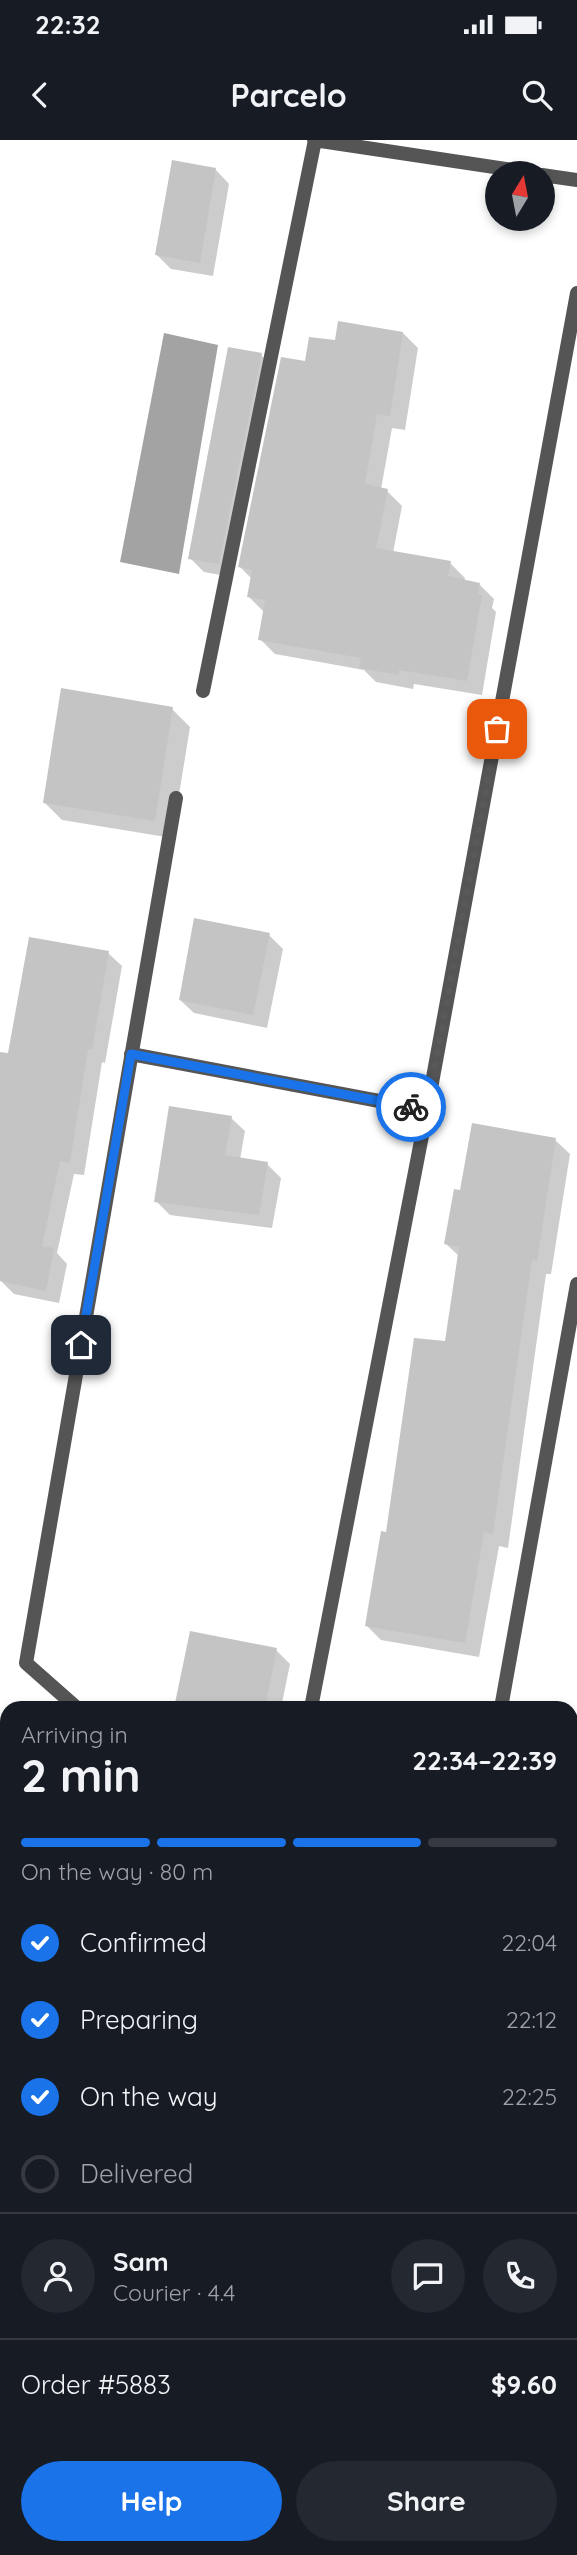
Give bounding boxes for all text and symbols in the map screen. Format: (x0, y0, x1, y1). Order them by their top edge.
text: 22:32 (35, 8, 100, 41)
text: Parcelo (230, 75, 347, 115)
icon: back (21, 76, 59, 114)
icon: search (518, 76, 556, 114)
north arrow (485, 161, 555, 231)
map controls (485, 161, 555, 231)
pin (467, 699, 527, 759)
icon: bag (478, 710, 516, 748)
courier (376, 1072, 446, 1142)
icon: bike (392, 1088, 430, 1126)
pin (51, 1315, 111, 1375)
icon: home (62, 1326, 100, 1364)
text: Arriving in (21, 1720, 128, 1749)
text: 22:34–22:39 (412, 1744, 557, 1777)
text: 2 min (21, 1746, 141, 1804)
text: On the way · 80 m (21, 1857, 213, 1886)
icon: check (21, 1924, 59, 1962)
text: Confirmed (80, 1926, 207, 1959)
text: 22:04 (501, 1928, 557, 1957)
icon: check (21, 2001, 59, 2039)
text: Preparing (80, 2003, 198, 2036)
text: 22:12 (506, 2005, 557, 2034)
icon: check (21, 2078, 59, 2116)
text: On the way (80, 2080, 218, 2113)
text: 22:25 (502, 2082, 557, 2111)
text: Delivered (80, 2157, 193, 2190)
button: person (21, 2239, 95, 2313)
button: chat (391, 2239, 465, 2313)
button: phone (483, 2239, 557, 2313)
text: Sam (113, 2245, 169, 2278)
text: Courier · 4.4 (113, 2278, 235, 2307)
text: Order #5883 (21, 2368, 171, 2401)
text: $9.60 (491, 2368, 557, 2401)
button: Help (21, 2461, 282, 2541)
button: Share (296, 2461, 557, 2541)

